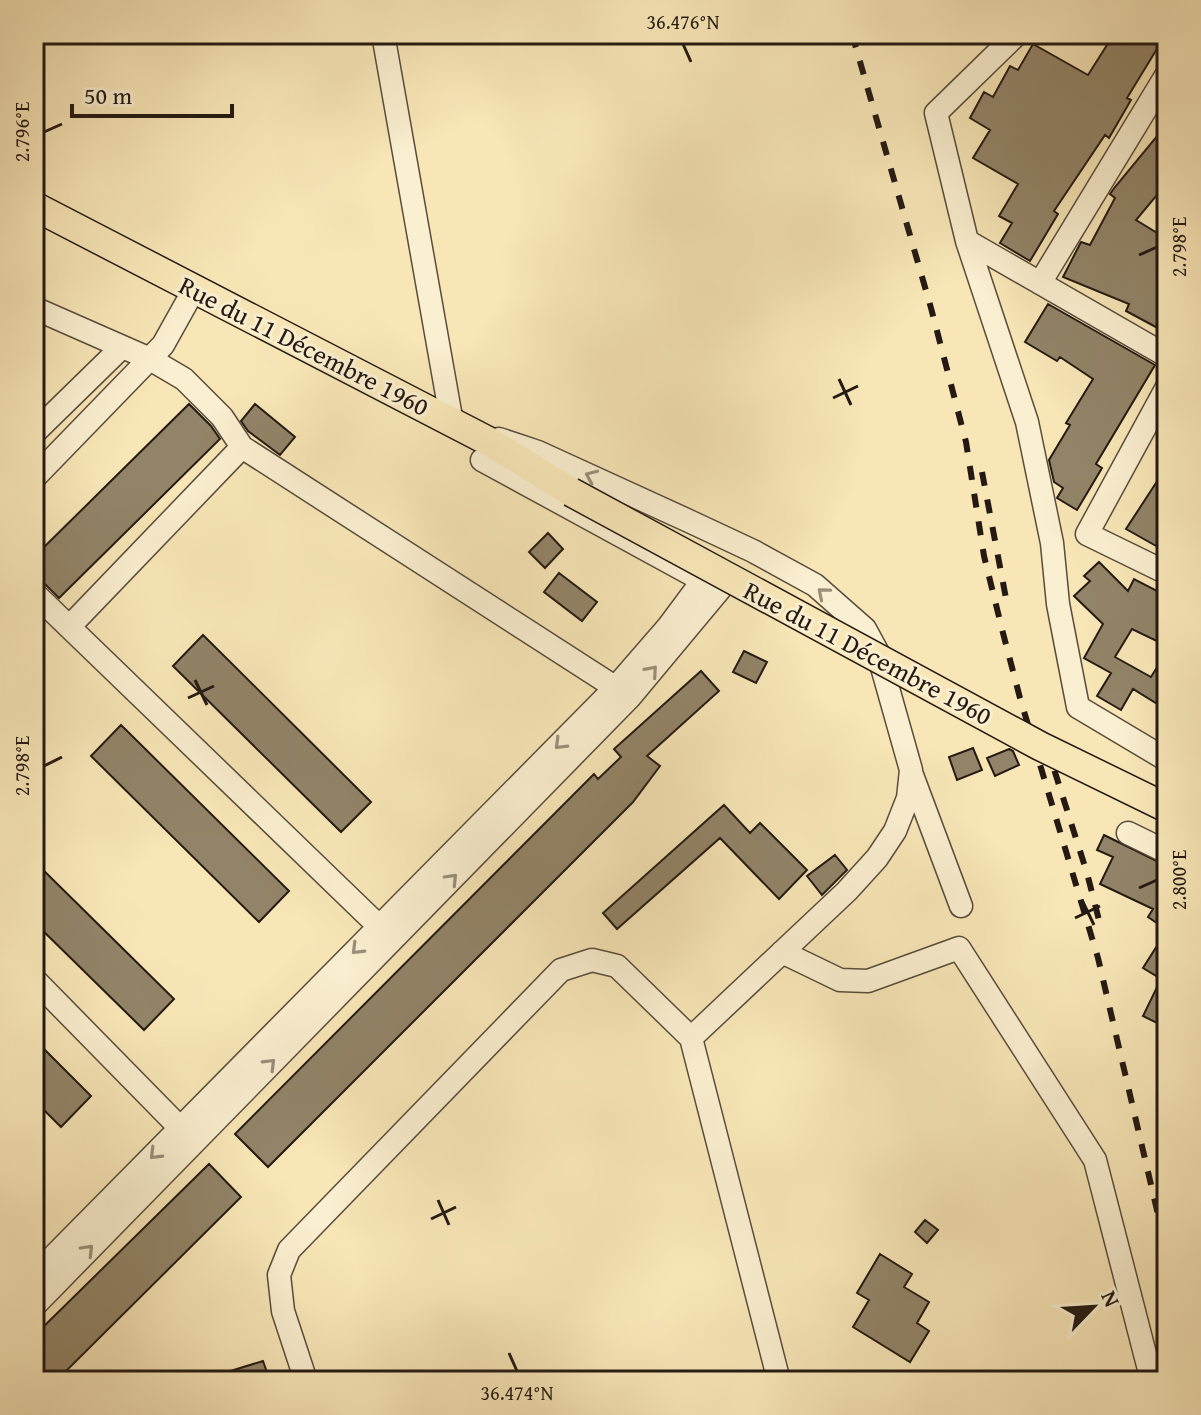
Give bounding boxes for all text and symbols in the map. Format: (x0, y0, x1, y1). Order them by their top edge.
text: 36.476°N (646, 7, 720, 36)
scale bar (72, 68, 232, 118)
text: 50 m (84, 78, 132, 113)
text: 2.796°E (7, 102, 36, 162)
text: 2.798°E (1164, 217, 1193, 277)
street label: Rue du 11 Décembre 1960 (172, 266, 436, 426)
one-way arrow (585, 470, 600, 486)
street label: Rue du 11 Décembre 1960 (737, 571, 999, 735)
one-way arrow (818, 588, 833, 603)
one-way arrow (642, 666, 657, 681)
one-way arrow (555, 735, 569, 749)
text: 2.798°E (7, 736, 36, 796)
text: 2.800°E (1164, 850, 1193, 910)
one-way arrow (443, 874, 458, 888)
one-way arrow (352, 940, 366, 954)
one-way arrow (261, 1059, 275, 1073)
one-way arrow (150, 1145, 164, 1159)
one-way arrow (79, 1245, 94, 1259)
north arrow (1053, 1267, 1133, 1347)
text: N (1094, 1285, 1129, 1312)
text: 36.474°N (480, 1378, 554, 1407)

